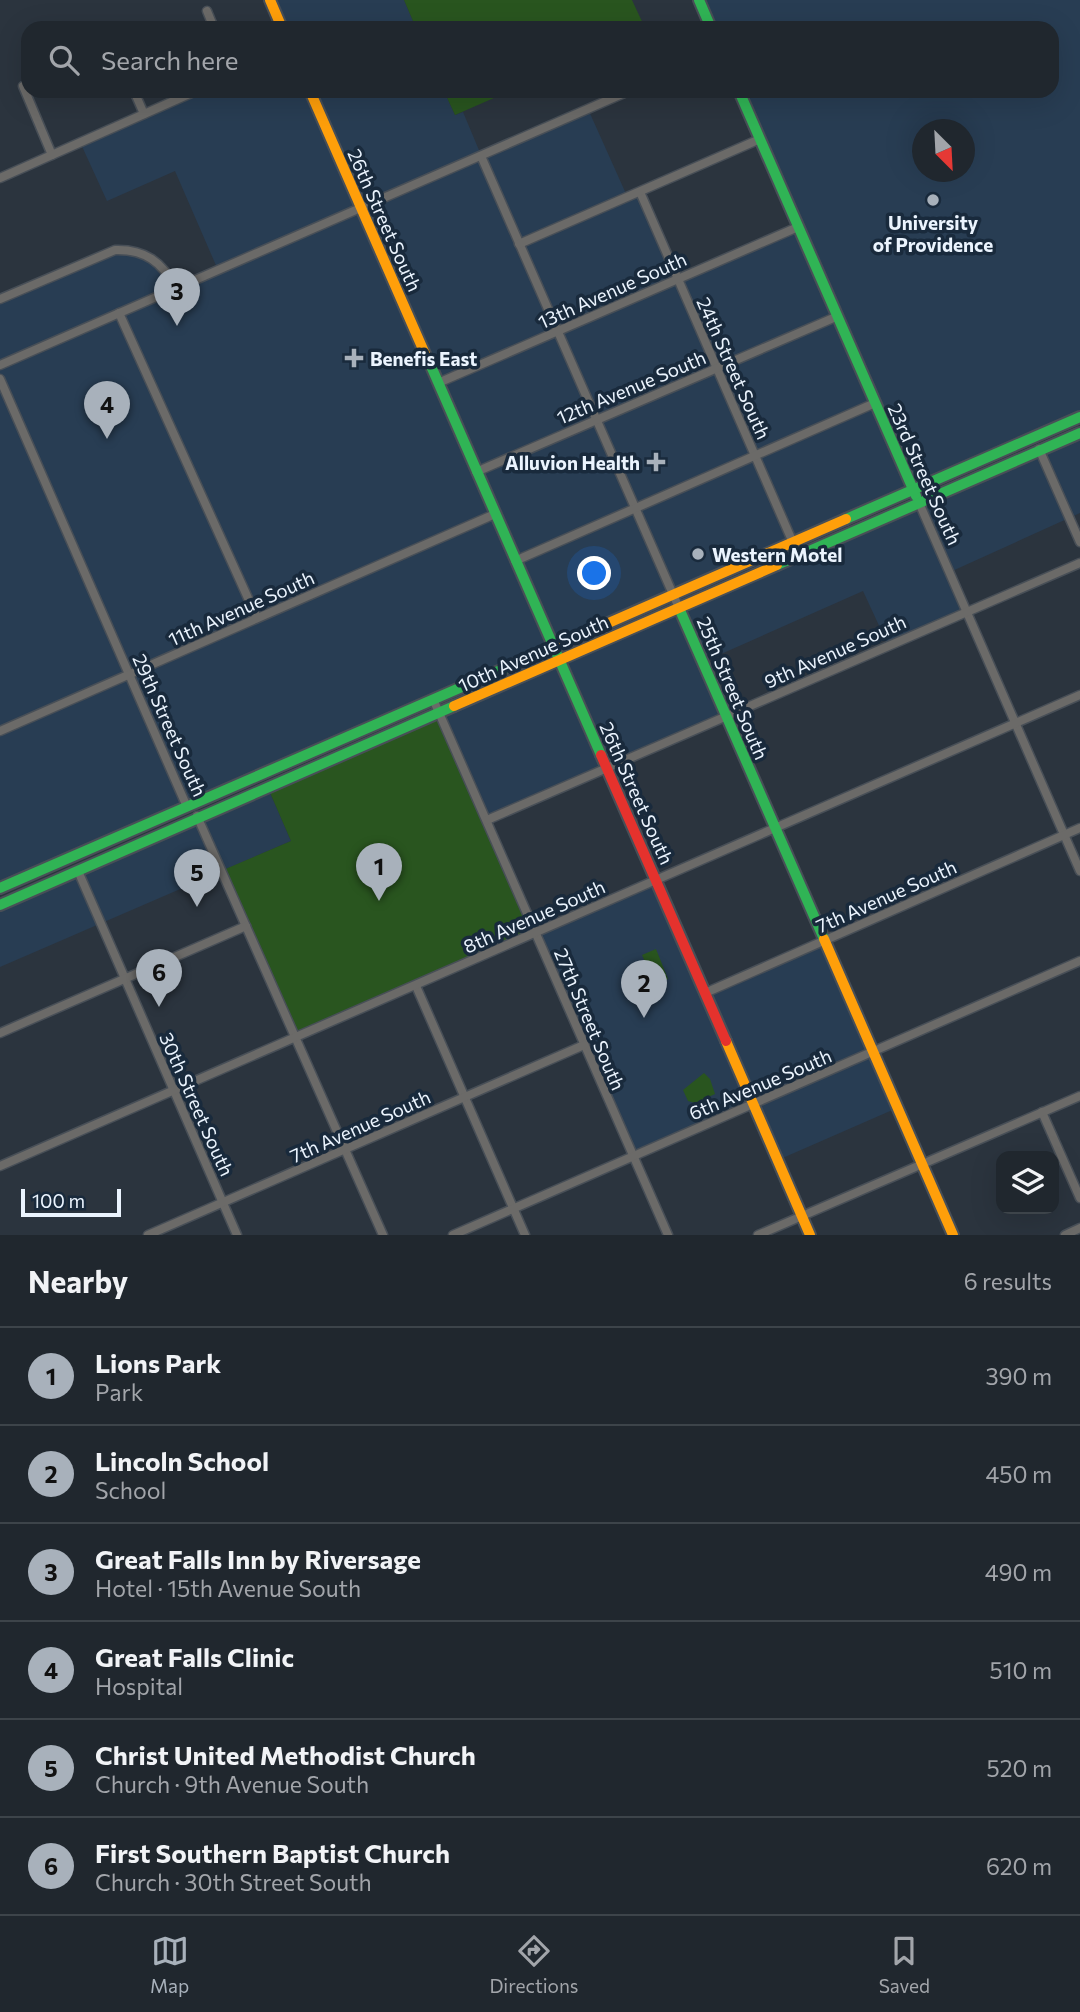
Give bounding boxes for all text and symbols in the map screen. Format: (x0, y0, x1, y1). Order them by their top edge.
search box (21, 21, 1059, 98)
icon: search (45, 41, 83, 79)
text: Search here (101, 44, 239, 75)
north arrow (912, 119, 975, 182)
street label: 26th Street South (343, 145, 427, 295)
marker: University of Providence (925, 192, 941, 208)
place label: University of Providence (873, 211, 993, 256)
street label: 13th Avenue South (534, 247, 690, 333)
pin: 3 (154, 268, 200, 326)
street label: 24th Street South (692, 293, 776, 443)
street label: 12th Avenue South (553, 345, 709, 429)
place label: Benefis East (370, 347, 477, 370)
marker: Benefis East (344, 348, 364, 368)
pin: 4 (84, 381, 130, 439)
street label: 23rd Street South (884, 400, 966, 548)
place label: Alluvion Health (505, 451, 640, 474)
marker: Alluvion Health (646, 452, 666, 472)
place label: Western Motel (712, 543, 842, 566)
marker: Western Motel (690, 546, 706, 562)
your location (577, 556, 611, 590)
street label: 11th Avenue South (164, 565, 318, 651)
street label: 9th Avenue South (761, 609, 909, 693)
street label: 10th Avenue South (455, 610, 611, 696)
street label: 25th Street South (693, 613, 773, 763)
street label: 29th Street South (128, 650, 212, 800)
street label: 26th Street South (595, 718, 679, 868)
pin: 1 (356, 843, 402, 901)
pin: 5 (174, 849, 220, 907)
street label: 7th Avenue South (812, 855, 960, 937)
street label: 8th Avenue South (460, 874, 608, 958)
street label: 27th Street South (550, 945, 630, 1093)
pin: 6 (136, 949, 182, 1007)
pin: 2 (621, 960, 667, 1018)
street label: 30th Street South (155, 1029, 239, 1179)
street label: 6th Avenue South (685, 1044, 835, 1124)
street label: 7th Avenue South (286, 1085, 434, 1167)
map controls (996, 1151, 1059, 1214)
button: layers (996, 1151, 1059, 1214)
scale bar (21, 1186, 121, 1218)
text: 100 m (32, 1189, 85, 1212)
text: Nearby (28, 1262, 128, 1299)
text: 6 results (964, 1267, 1052, 1295)
text: Lions Park (95, 1347, 221, 1378)
text: 1 (46, 1362, 56, 1390)
text: 390 m (985, 1362, 1052, 1390)
text: Park (95, 1378, 143, 1406)
text: Lincoln School (95, 1445, 269, 1476)
text: 2 (44, 1460, 58, 1488)
text: 450 m (986, 1460, 1052, 1488)
text: School (95, 1476, 166, 1504)
text: Great Falls Inn by Riversage (95, 1543, 421, 1574)
text: 3 (44, 1558, 58, 1586)
text: 490 m (985, 1558, 1052, 1586)
text: Hotel · 15th Avenue South (95, 1574, 361, 1602)
text: Great Falls Clinic (95, 1641, 294, 1672)
text: 4 (44, 1656, 58, 1684)
text: 510 m (989, 1656, 1052, 1684)
text: Hospital (95, 1672, 183, 1700)
text: Christ United Methodist Church (95, 1739, 476, 1770)
text: 5 (44, 1754, 58, 1782)
text: 520 m (987, 1754, 1052, 1782)
text: Church · 9th Avenue South (95, 1770, 369, 1798)
text: First Southern Baptist Church (95, 1837, 450, 1868)
text: 6 (44, 1852, 58, 1880)
text: 620 m (986, 1852, 1052, 1880)
text: Church · 30th Street South (95, 1868, 372, 1896)
tab: Map (150, 1932, 189, 1997)
tab: Directions (489, 1932, 579, 1997)
tab: Saved (879, 1932, 930, 1997)

